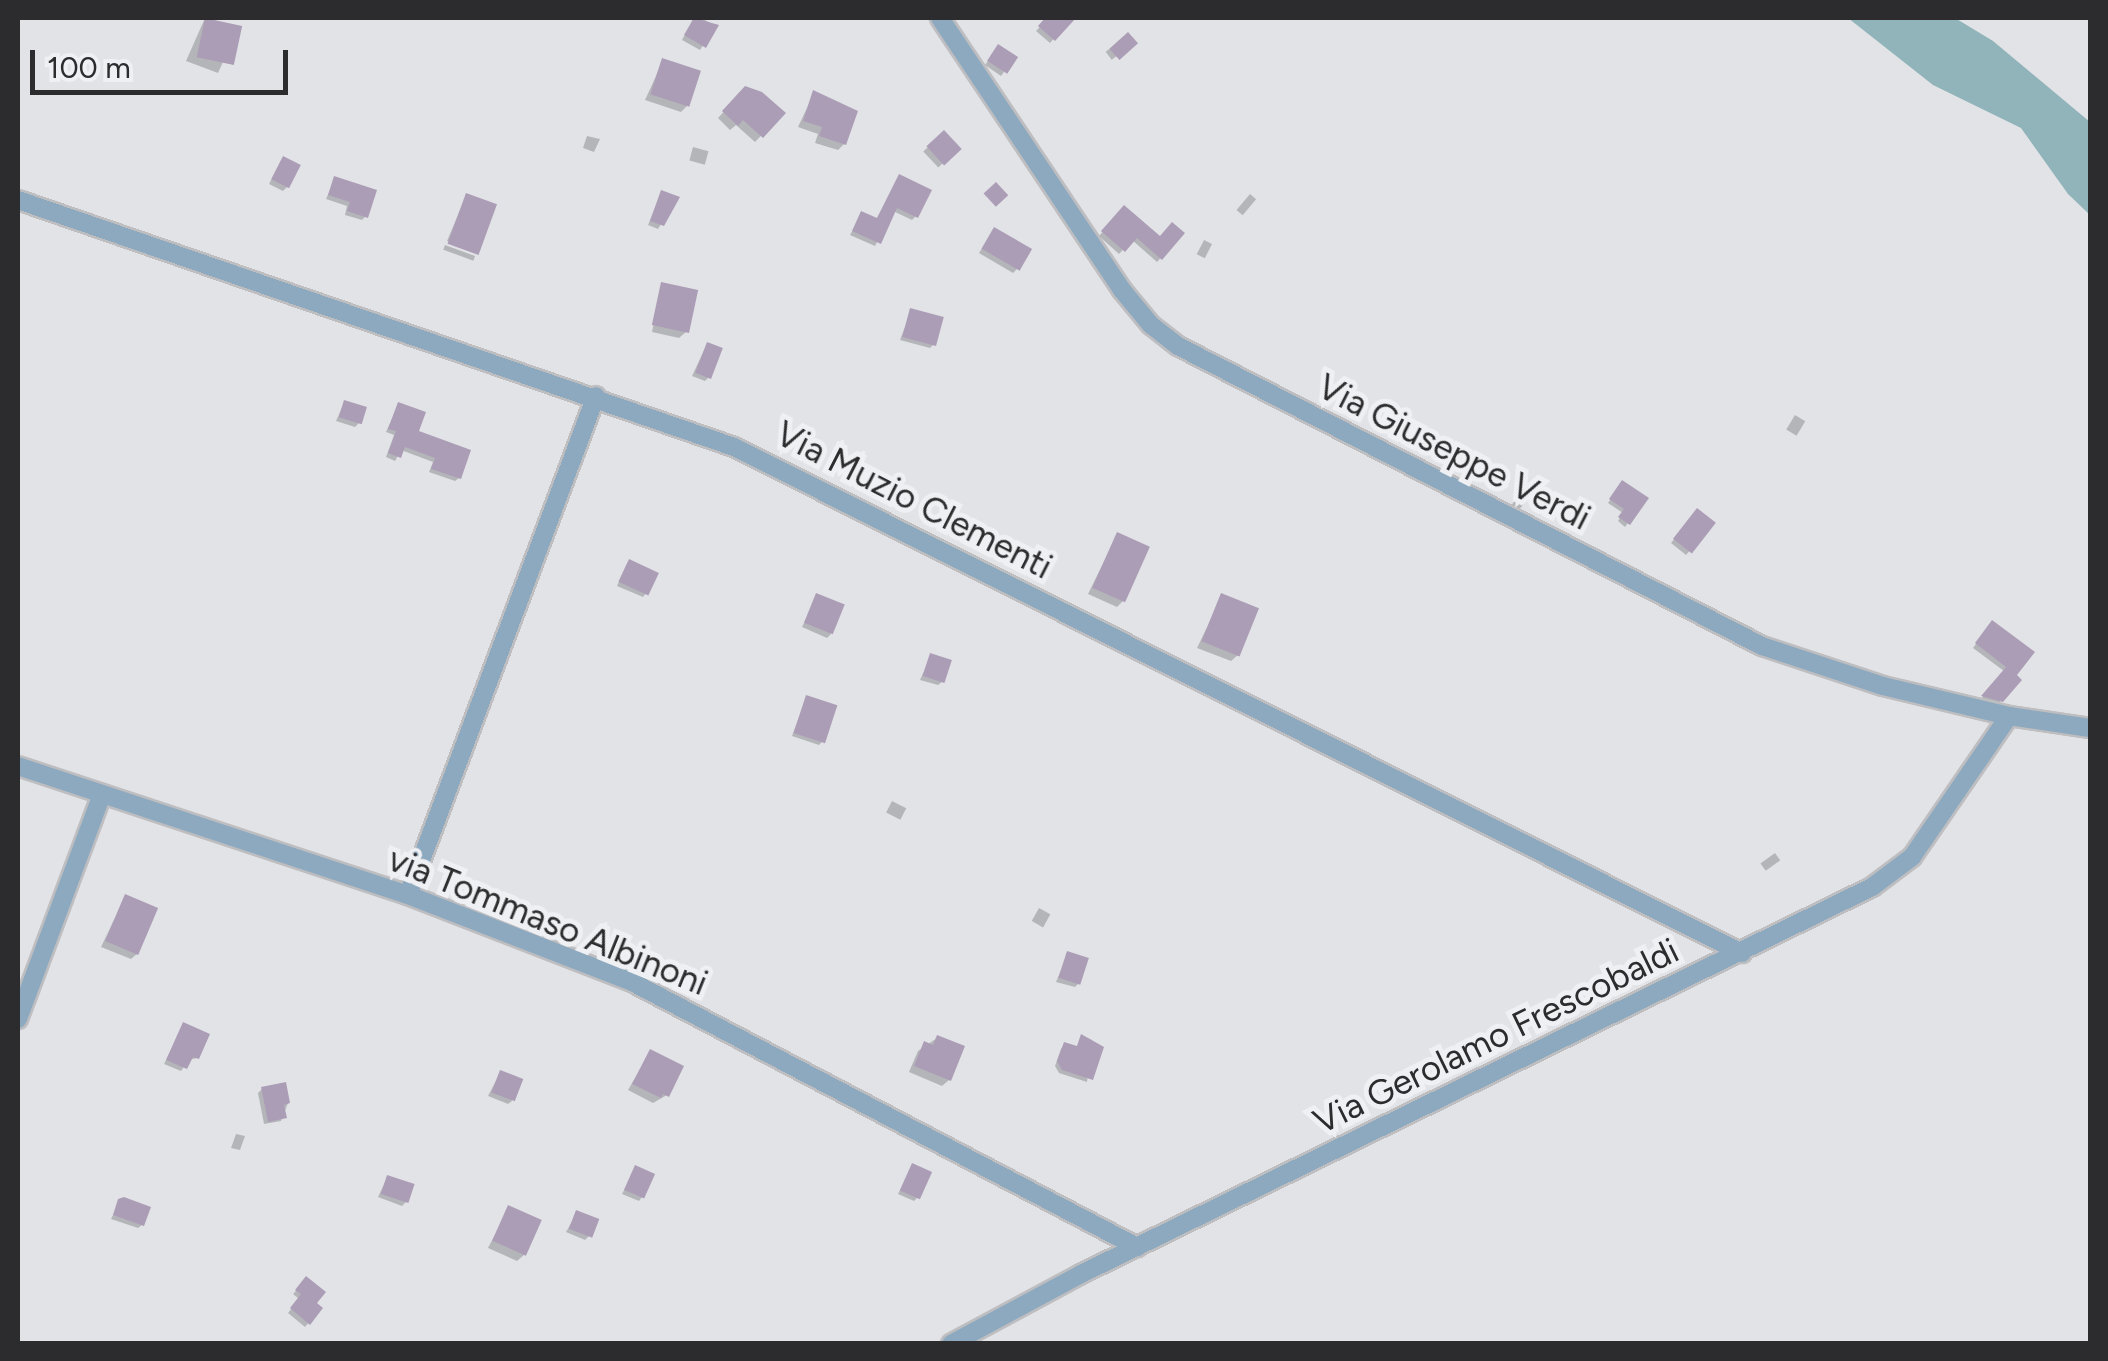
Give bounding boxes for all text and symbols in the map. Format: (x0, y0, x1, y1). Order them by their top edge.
scale bar (35, 30, 292, 92)
text: 100 m (47, 49, 131, 86)
street label: Via Giuseppe Verdi (1311, 365, 1597, 539)
street label: Via Muzio Clementi (769, 412, 1059, 588)
street label: via Tommaso Albinoni (382, 838, 714, 1004)
street label: Via Gerolamo Frescobaldi (1307, 929, 1685, 1143)

